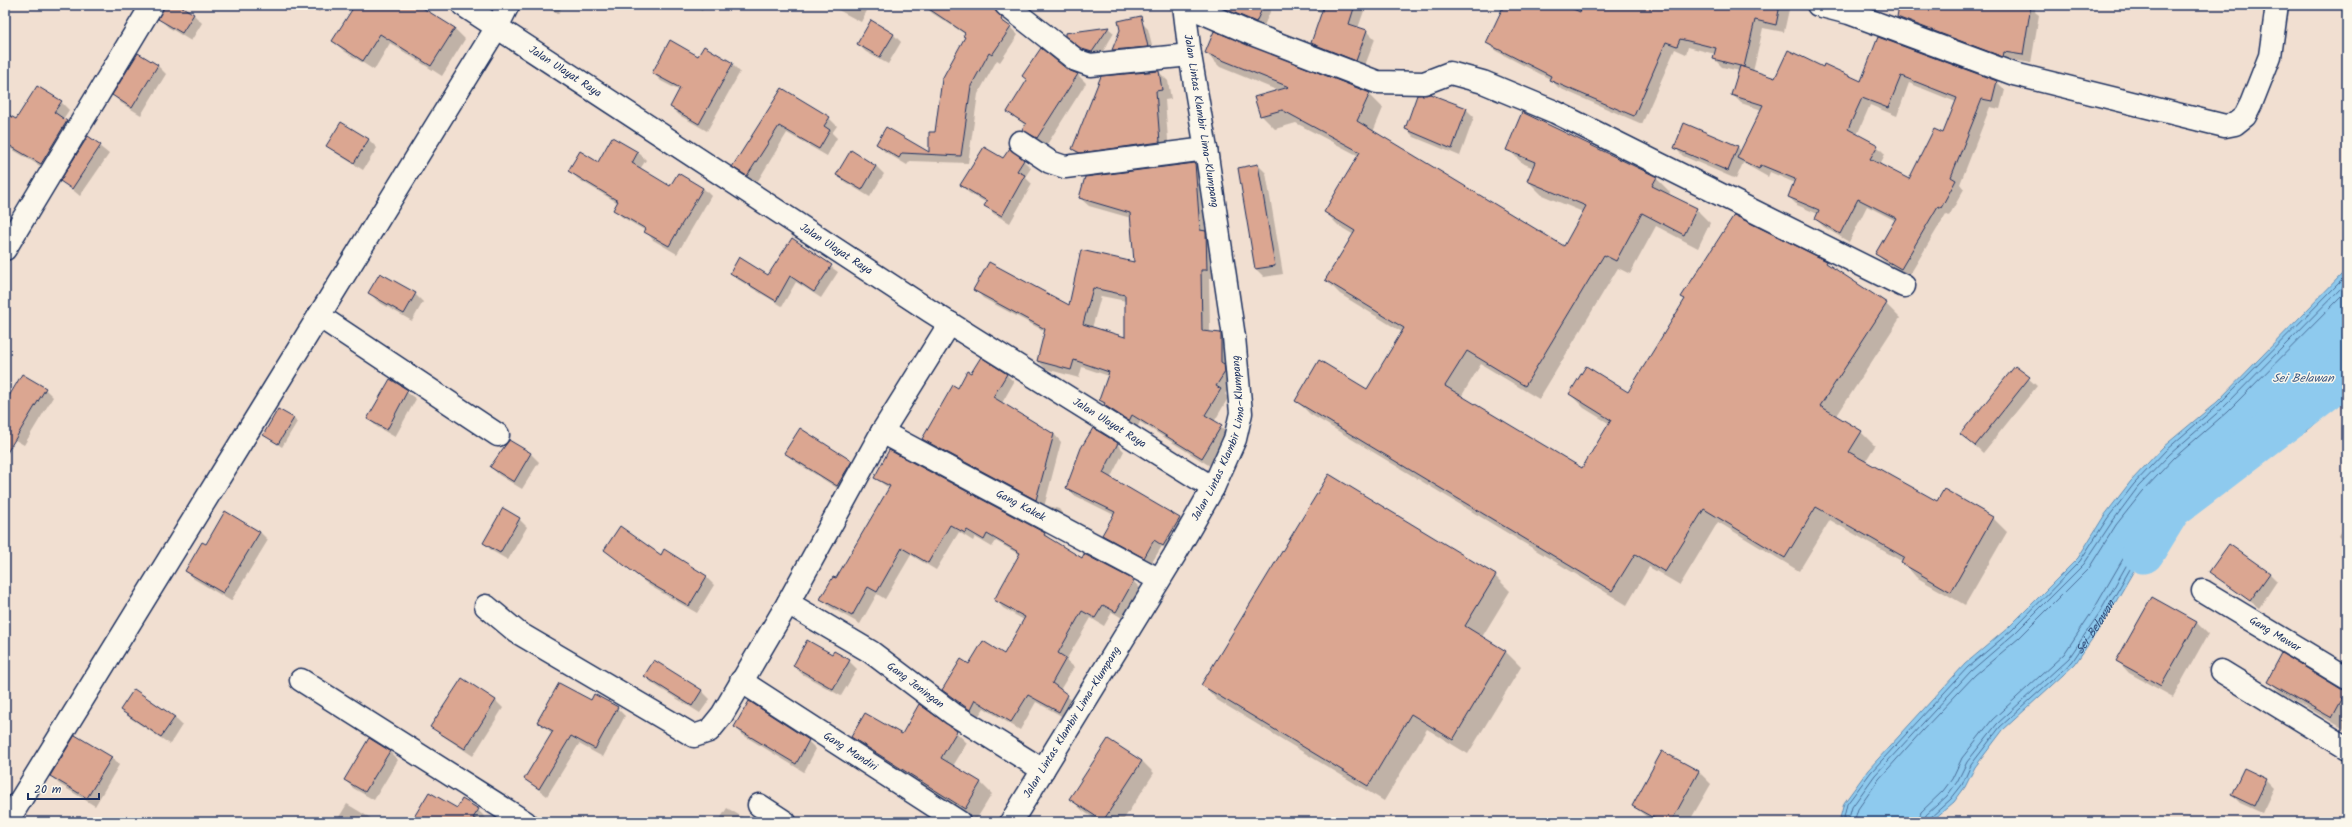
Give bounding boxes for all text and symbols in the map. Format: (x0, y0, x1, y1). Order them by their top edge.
street label: Jalan Lintas Klambir Lima–Klumpang (1178, 33, 1224, 209)
street label: Jalan Ulayat Raya (525, 41, 605, 102)
street label: Jalan Ulayat Raya (796, 219, 876, 280)
street label: Jalan Lintas Klambir Lima–Klumpang (1187, 355, 1250, 525)
water label: Sei Belawan (2272, 369, 2335, 388)
street label: Jalan Ulayat Raya (1069, 393, 1150, 453)
street label: Gang Kakek (992, 485, 1050, 527)
water label: Sei Belawan (2071, 595, 2121, 658)
street label: Gang Mawar (2246, 612, 2305, 658)
street label: Jalan Lintas Klambir Lima–Klumpang (1019, 643, 1126, 802)
street label: Gang Jeningan (883, 658, 948, 713)
street label: Gang Mandiri (819, 727, 881, 776)
scale bar (28, 775, 99, 801)
text: 20 m (34, 780, 62, 799)

